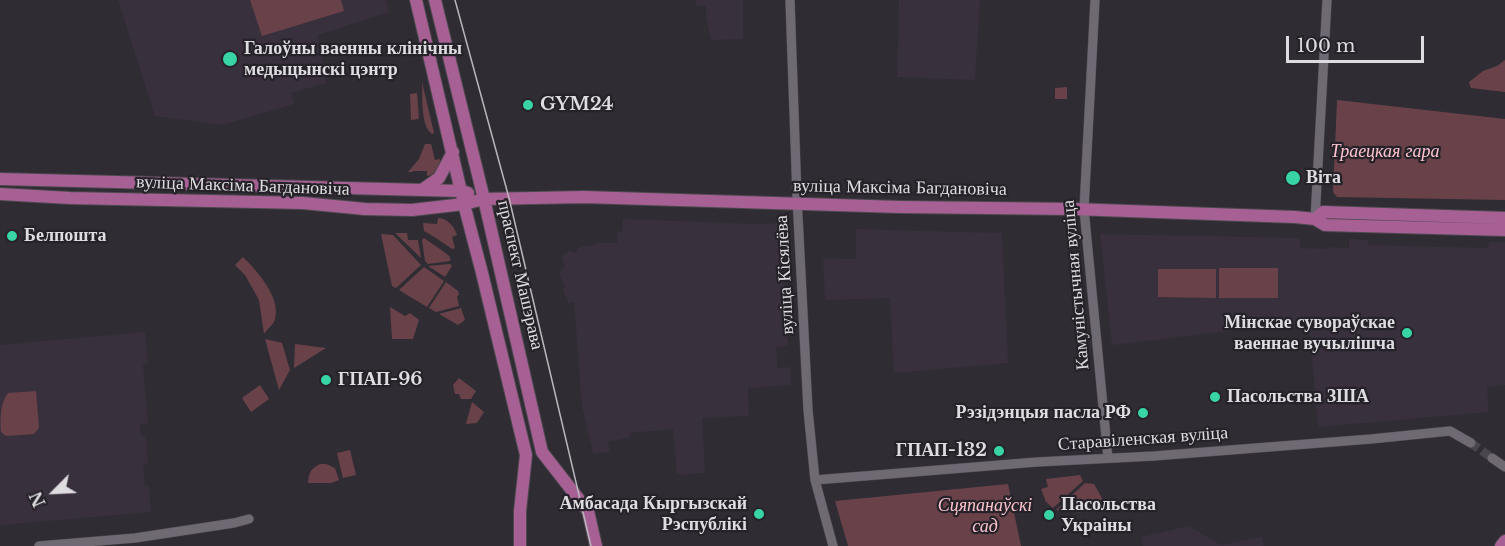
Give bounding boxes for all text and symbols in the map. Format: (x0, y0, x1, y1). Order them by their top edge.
scale bar (1289, 24, 1427, 62)
text: 100 m (1297, 35, 1355, 57)
place label: Галоўны ваенны клінічны медыцынскі цэнтр (244, 38, 462, 80)
marker: Галоўны ваенны клінічны медыцынскі цэнтр (221, 50, 239, 68)
place label: GYM24 (540, 94, 614, 116)
marker: GYM24 (521, 98, 535, 112)
park label: Траецкая гара (1331, 141, 1439, 163)
place label: Віта (1306, 167, 1341, 189)
marker: Віта (1284, 169, 1302, 187)
street label: вуліца Максіма Багдановіча (136, 171, 350, 201)
street label: вуліца Максіма Багдановіча (793, 175, 1007, 201)
street label: праспект Машэрава (492, 198, 548, 352)
street label: Камуністычная вуліца (1058, 199, 1094, 371)
street label: вуліца Кісялёва (771, 215, 799, 335)
place label: Белпошта (24, 225, 107, 247)
marker: Белпошта (5, 229, 19, 243)
place label: Мінскае сувораўскае ваеннае вучылішча (1224, 312, 1395, 354)
marker: Мінскае сувораўскае ваеннае вучылішча (1400, 326, 1414, 340)
place label: ГПАП-96 (338, 369, 422, 391)
marker: ГПАП-96 (319, 373, 333, 387)
place label: Пасольства ЗША (1227, 386, 1369, 408)
marker: Пасольства ЗША (1208, 390, 1222, 404)
place label: Рэзідэнцыя пасла РФ (955, 402, 1131, 424)
marker: Рэзідэнцыя пасла РФ (1136, 406, 1150, 420)
street label: Старавіленская вуліца (1057, 422, 1229, 456)
place label: ГПАП-132 (896, 440, 987, 462)
marker: ГПАП-132 (992, 444, 1006, 458)
north arrow (24, 462, 84, 522)
text: N (25, 488, 50, 510)
place label: Амбасада Кыргызскай Рэспублікі (560, 493, 747, 536)
place label: Пасольства Украіны (1061, 494, 1156, 536)
park label: Сцяпанаўскі сад (938, 495, 1032, 538)
marker: Амбасада Кыргызскай Рэспублікі (752, 507, 766, 521)
marker: Пасольства Украіны (1042, 508, 1056, 522)

